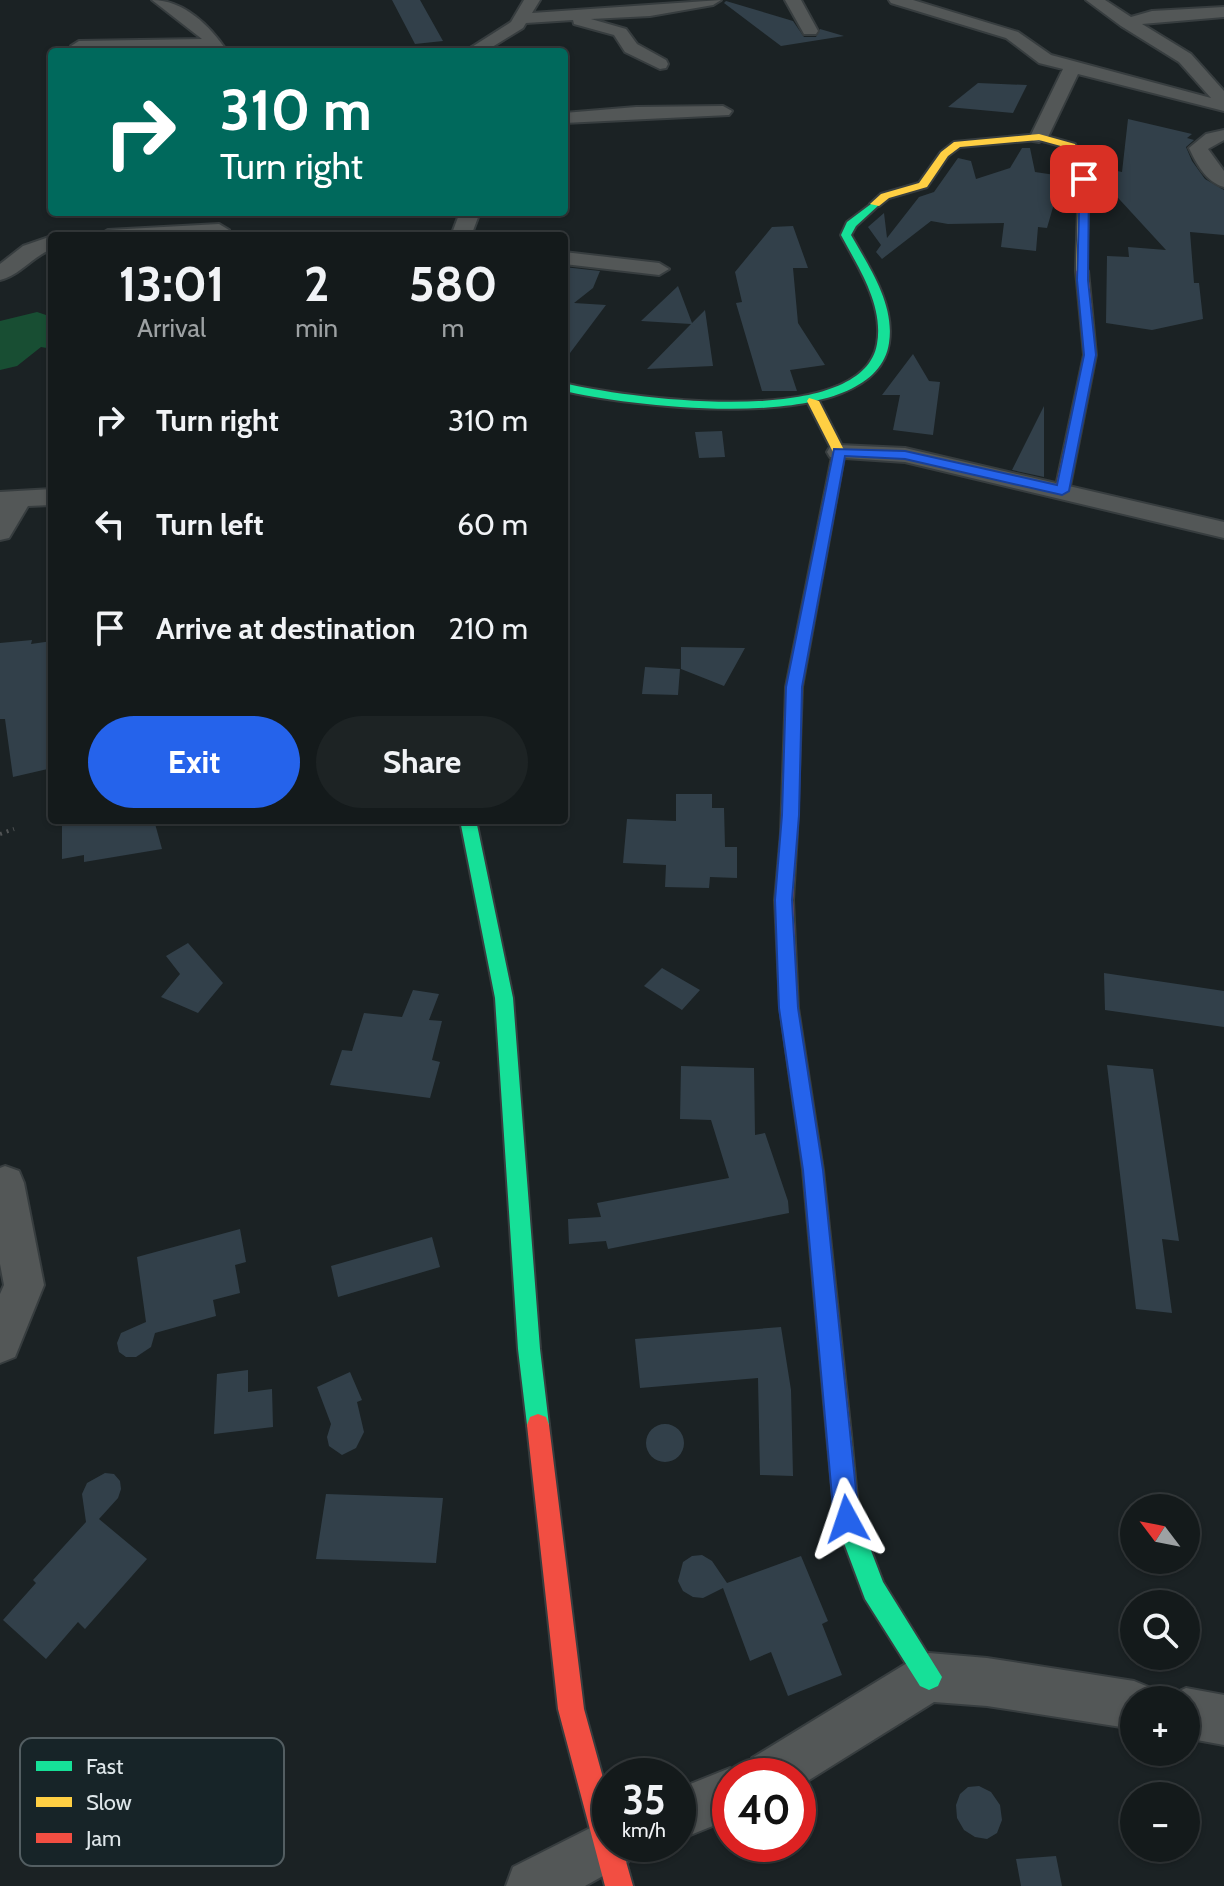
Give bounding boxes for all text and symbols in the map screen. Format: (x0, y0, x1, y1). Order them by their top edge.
text: 310 m (220, 76, 372, 144)
icon: right (88, 80, 192, 184)
text: Turn right (220, 144, 363, 188)
pin (1050, 145, 1118, 213)
icon: arrive (1062, 157, 1106, 201)
text: 13:01 (119, 255, 225, 313)
text: 2 (304, 255, 329, 313)
text: 580 (409, 255, 497, 313)
text: Arrival (137, 312, 206, 344)
text: min (295, 312, 338, 344)
text: m (442, 312, 464, 344)
icon: right (88, 398, 132, 442)
text: Turn right (156, 402, 279, 439)
text: 310 m (448, 402, 528, 439)
icon: left (88, 502, 132, 546)
text: Turn left (156, 506, 264, 543)
text: 60 m (457, 506, 528, 543)
icon: arrive (88, 606, 132, 650)
text: Arrive at destination (156, 610, 416, 647)
text: 210 m (448, 610, 528, 647)
button: Exit (88, 716, 300, 808)
button: Share (316, 716, 528, 808)
position arrow (805, 1477, 889, 1561)
north arrow (1120, 1494, 1200, 1574)
map controls (1120, 1494, 1200, 1862)
button: search (1120, 1590, 1200, 1670)
button: + (1120, 1686, 1200, 1766)
legend (20, 1738, 284, 1866)
text: Fast (86, 1753, 124, 1780)
speed limit sign: 40 (712, 1758, 816, 1862)
text: 35 (622, 1775, 666, 1824)
button: − (1120, 1782, 1200, 1862)
text: Slow (86, 1789, 132, 1816)
text: km/h (622, 1818, 666, 1842)
text: Jam (85, 1825, 121, 1852)

